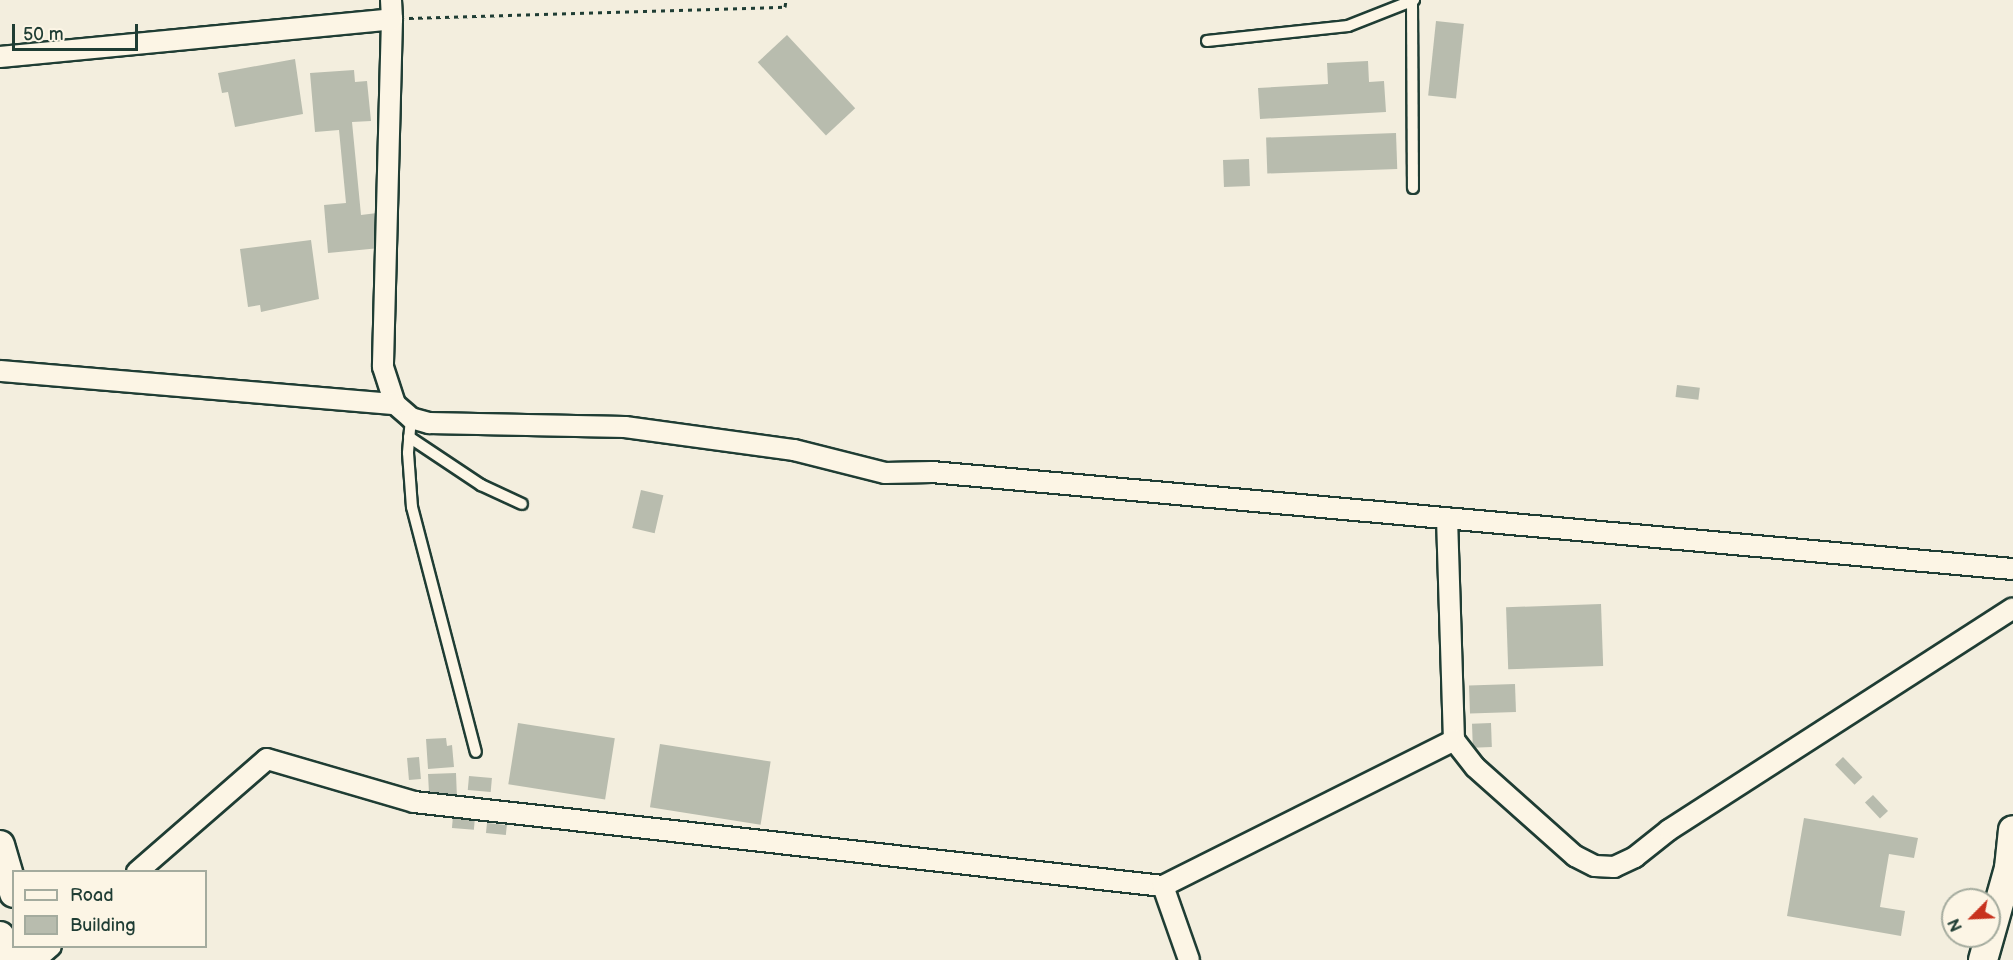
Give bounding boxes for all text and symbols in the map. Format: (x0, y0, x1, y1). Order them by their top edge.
scale bar (15, 12, 141, 50)
text: 50 m (23, 24, 64, 45)
legend (12, 870, 207, 948)
text: Road (70, 885, 114, 906)
north arrow (1941, 888, 2001, 948)
text: Building (70, 915, 136, 936)
text: N (1945, 915, 1967, 934)

